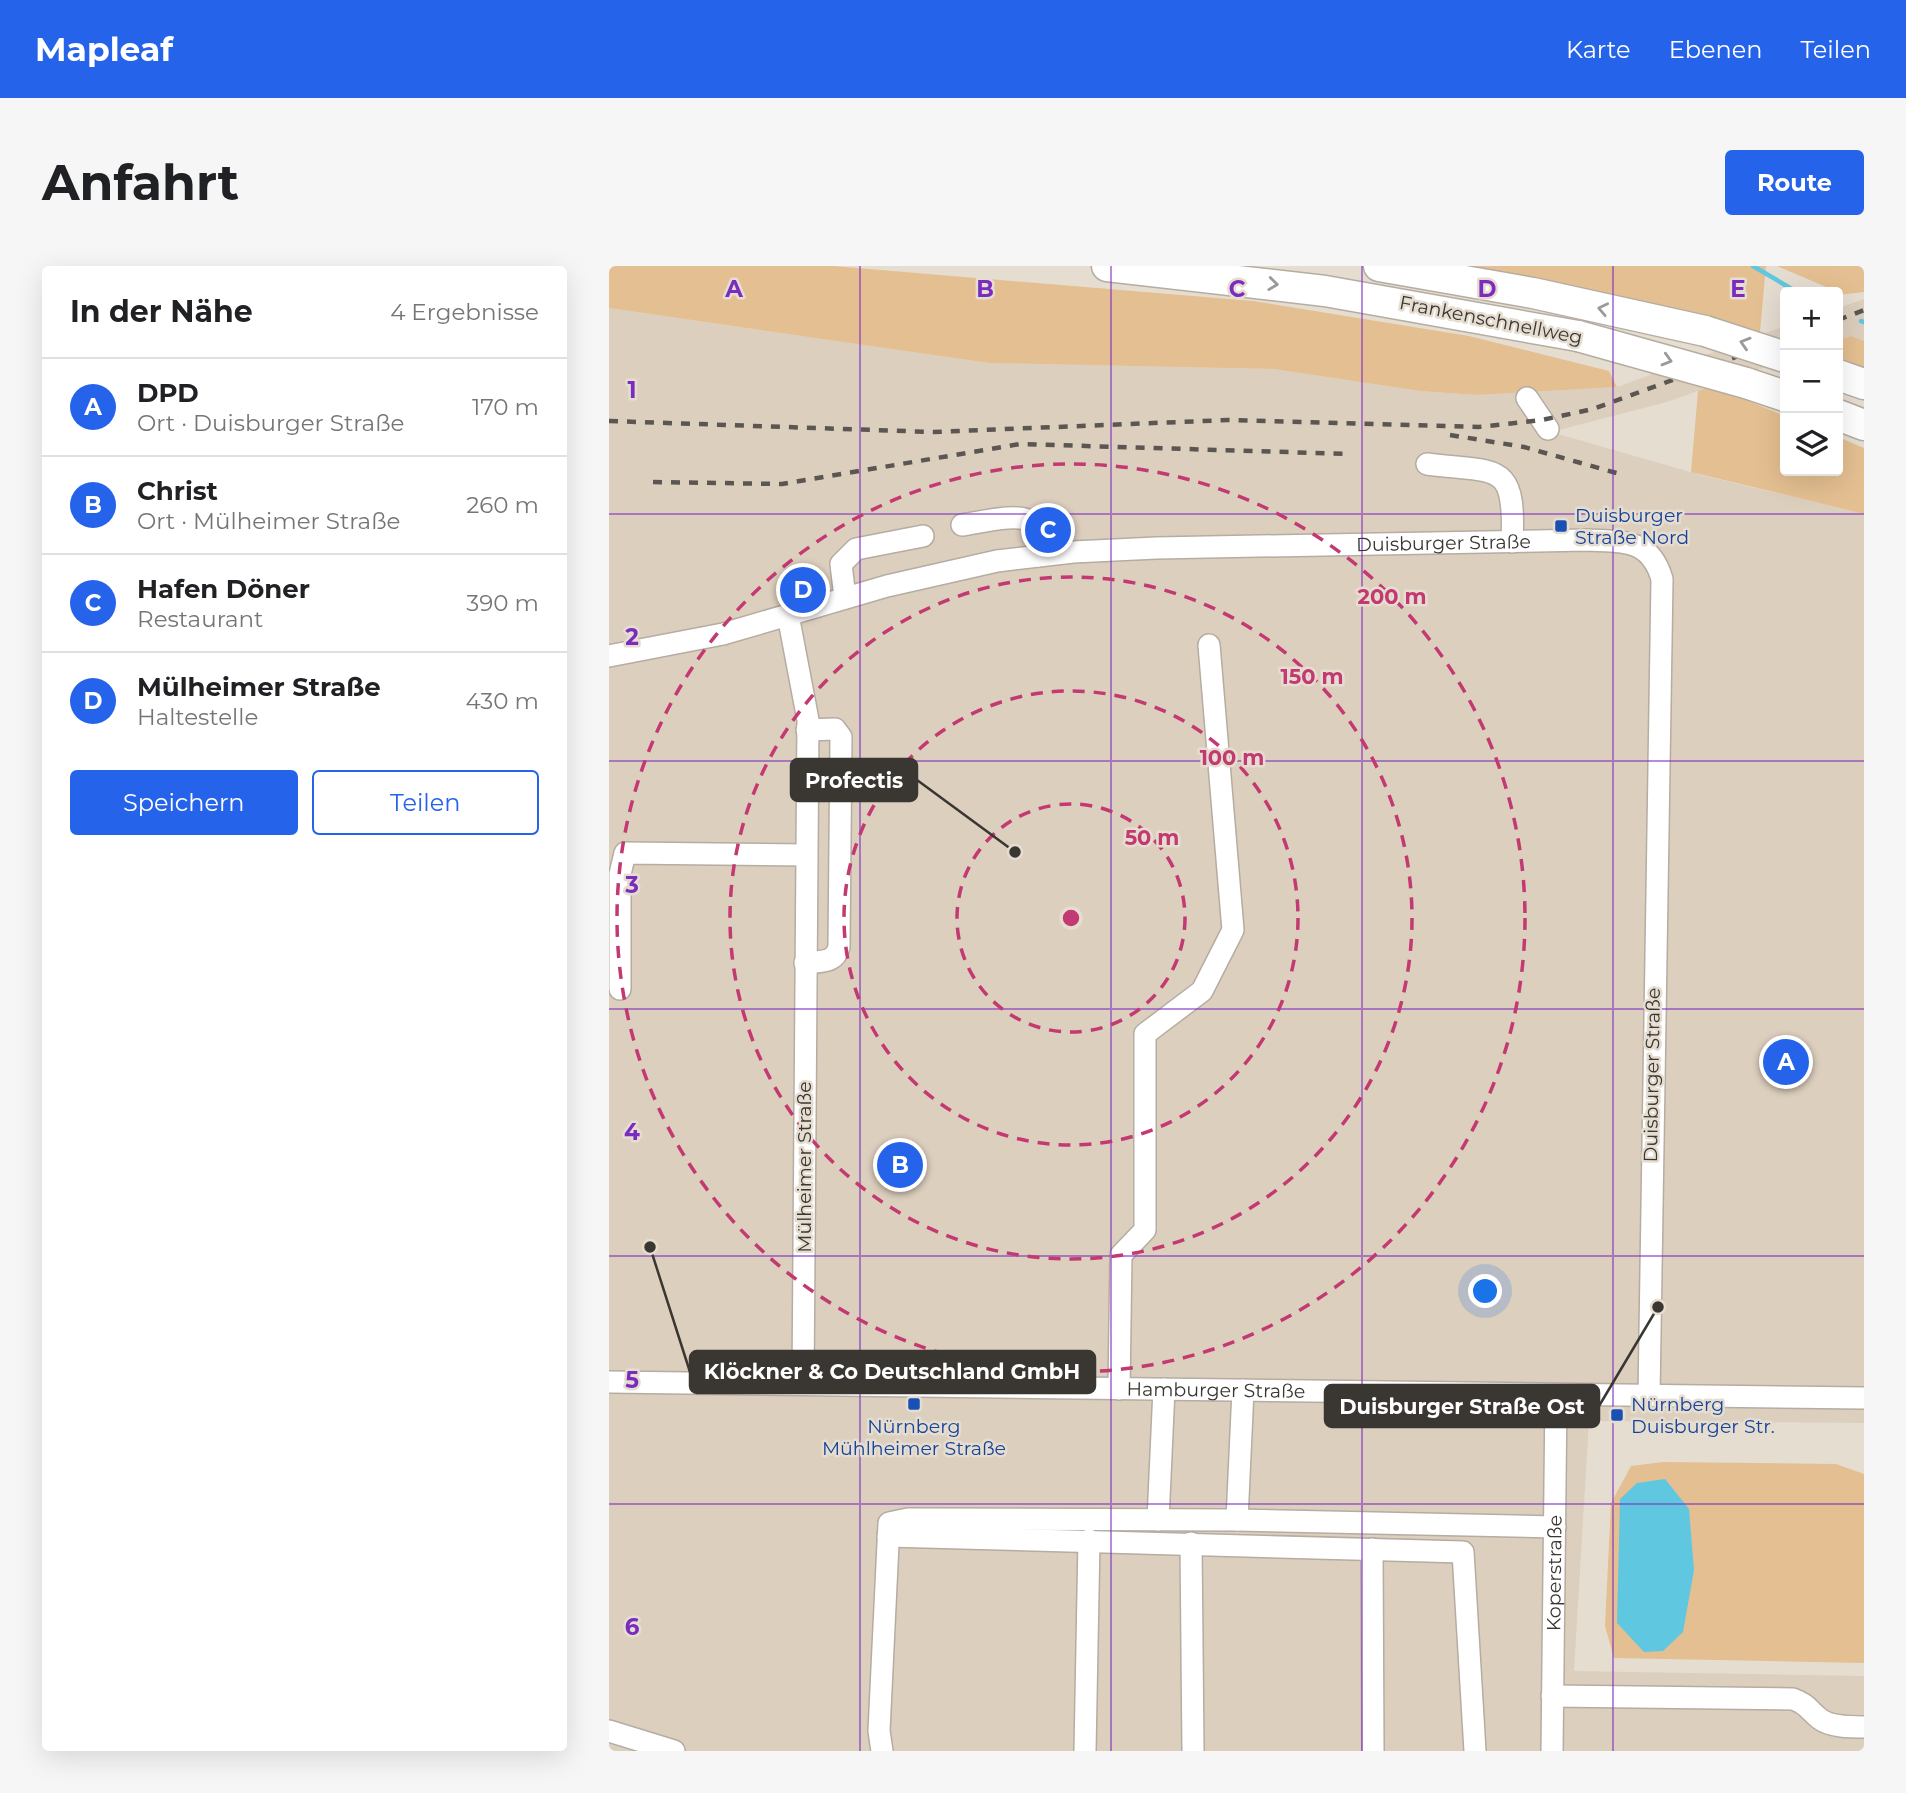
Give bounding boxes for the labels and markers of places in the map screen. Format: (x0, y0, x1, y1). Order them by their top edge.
pin: C (1025, 504, 1071, 556)
place label: Duisburger Straße Nord (1575, 504, 1689, 549)
marker: Duisburger Straße Nord (1553, 518, 1569, 534)
pin: D (780, 564, 826, 616)
callout: Profectis (791, 759, 917, 801)
centre of rings (1059, 906, 1083, 930)
pin: A (1763, 1036, 1809, 1088)
pin: B (877, 1139, 923, 1191)
callout: Klöckner & Co Deutschland GmbH (690, 1351, 1095, 1393)
callout: Duisburger Straße Ost (1325, 1385, 1599, 1427)
place label: Nürnberg Duisburger Str. (1631, 1393, 1775, 1438)
marker: Nürnberg Mühlheimer Straße (906, 1396, 922, 1412)
marker: Nürnberg Duisburger Str. (1609, 1407, 1625, 1423)
place label: Nürnberg Mühlheimer Straße (822, 1415, 1006, 1460)

